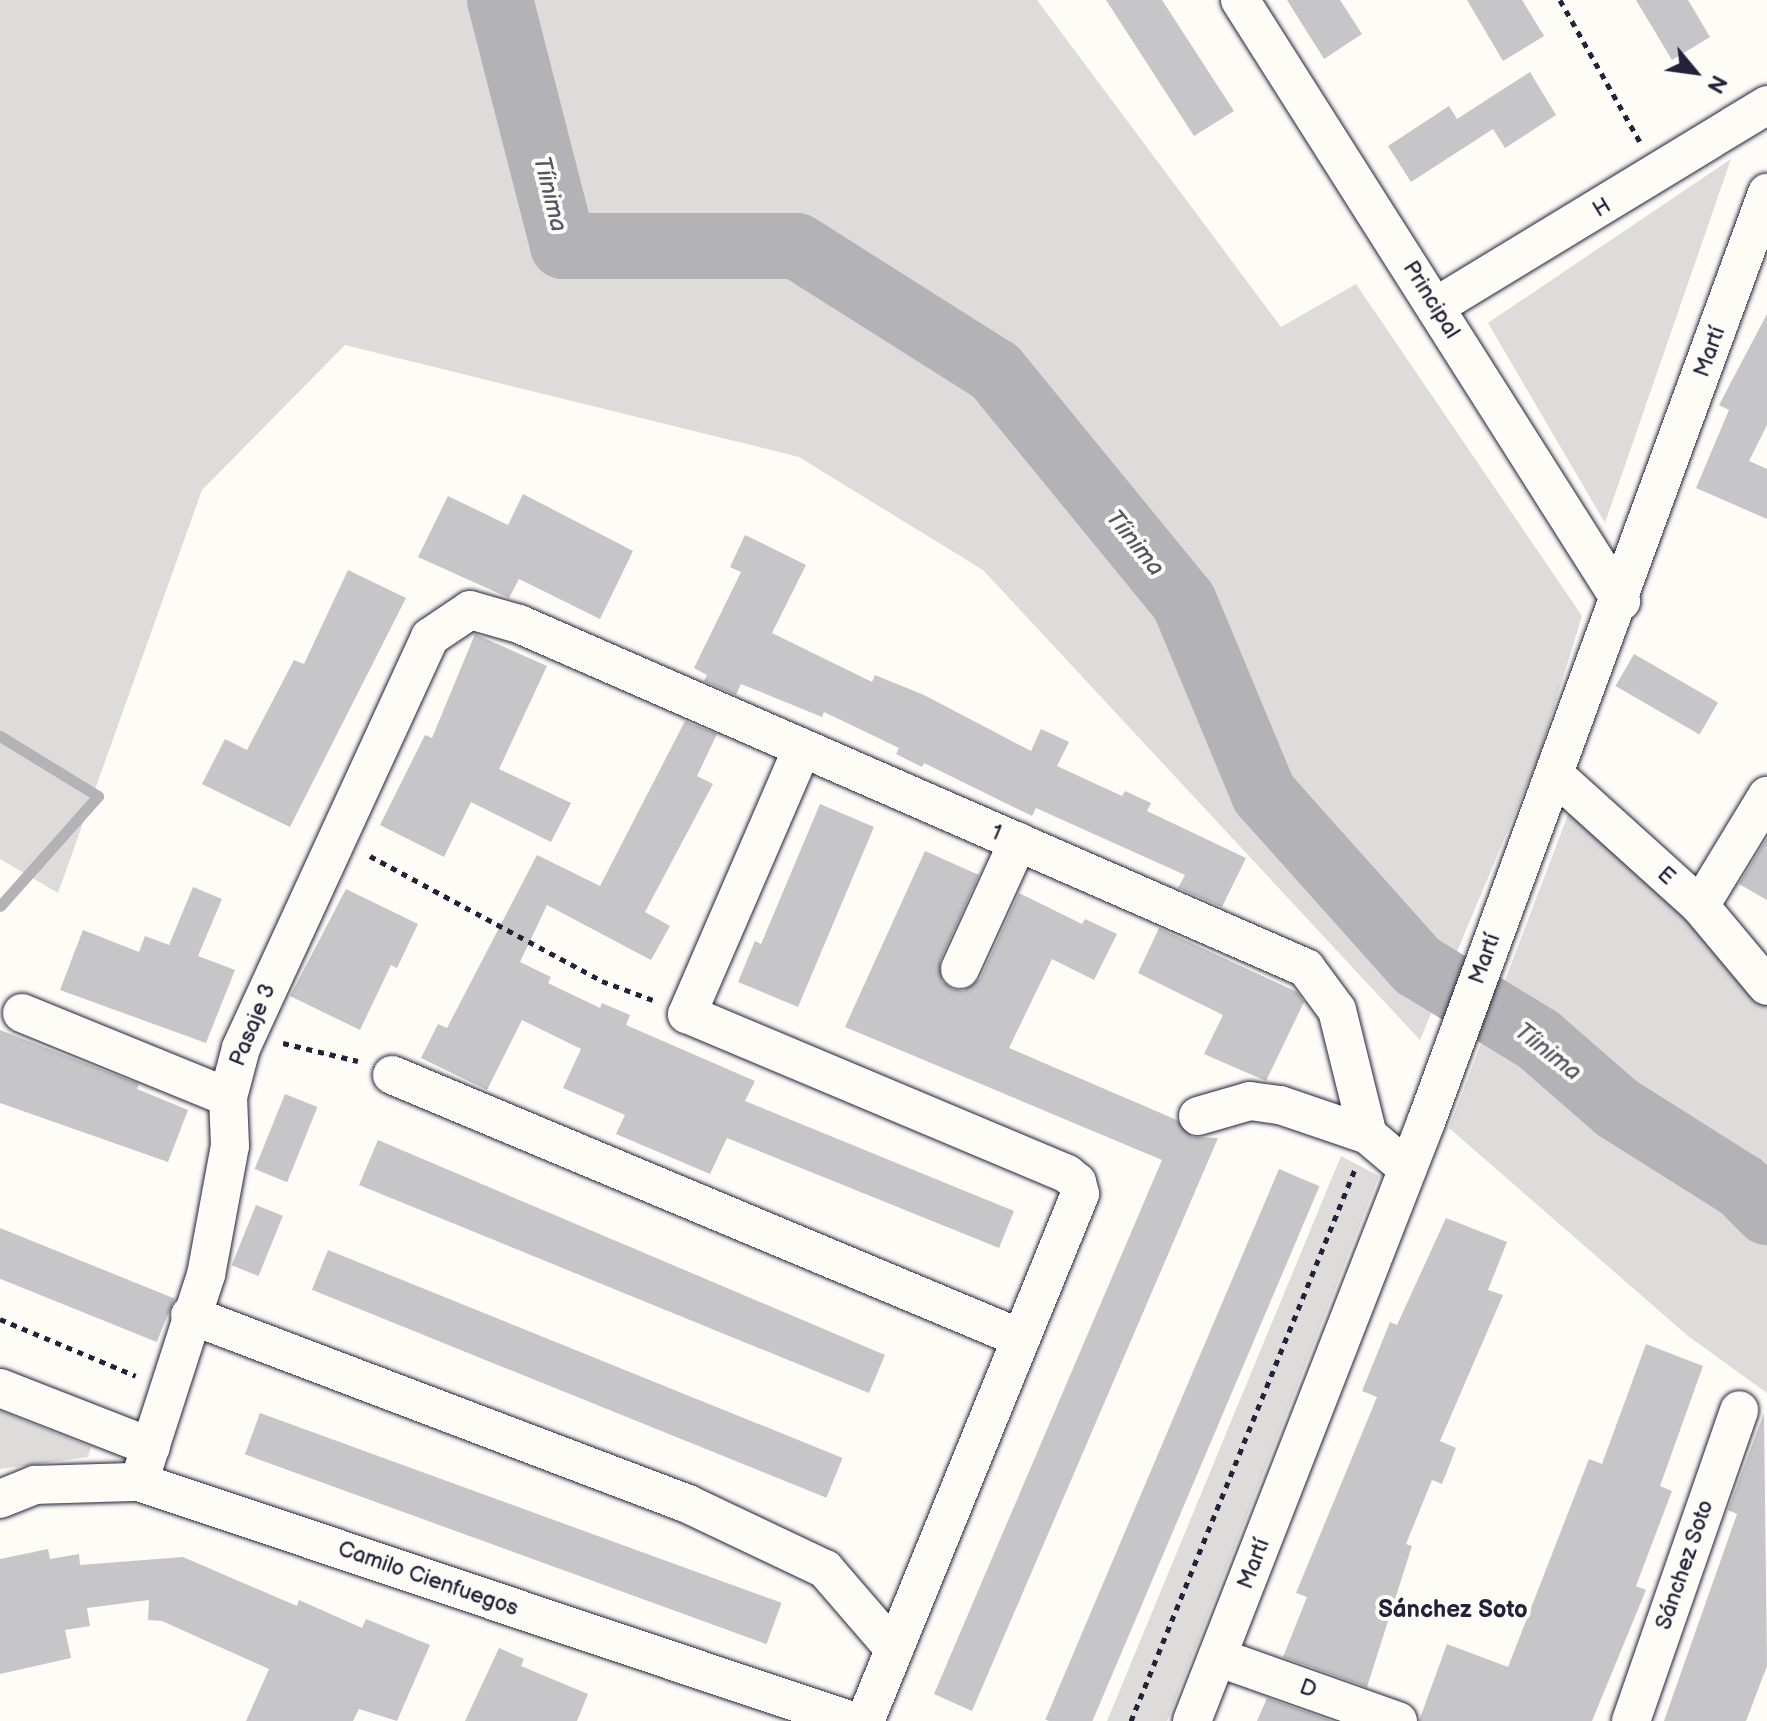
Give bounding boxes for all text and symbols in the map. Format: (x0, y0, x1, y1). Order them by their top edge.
north arrow (1655, 32, 1735, 112)
text: N (1701, 70, 1732, 98)
water label: Tíinima (527, 153, 573, 235)
street label: H (1588, 193, 1616, 223)
street label: Principal (1397, 256, 1465, 344)
street label: Martí (1689, 323, 1731, 381)
water label: Tíinima (1100, 504, 1170, 582)
street label: 1 (987, 819, 1005, 847)
street label: E (1652, 861, 1680, 891)
street label: Martí (1464, 930, 1506, 988)
street label: Pasaje 3 (225, 980, 281, 1070)
water label: Tíinima (1509, 1017, 1587, 1087)
street label: Sánchez Soto (1650, 1497, 1720, 1633)
street label: Martí (1232, 1535, 1276, 1593)
street label: Camilo Cienfuegos (334, 1536, 522, 1622)
district label: Sánchez Soto (1378, 1596, 1528, 1624)
street label: D (1296, 1674, 1320, 1704)

